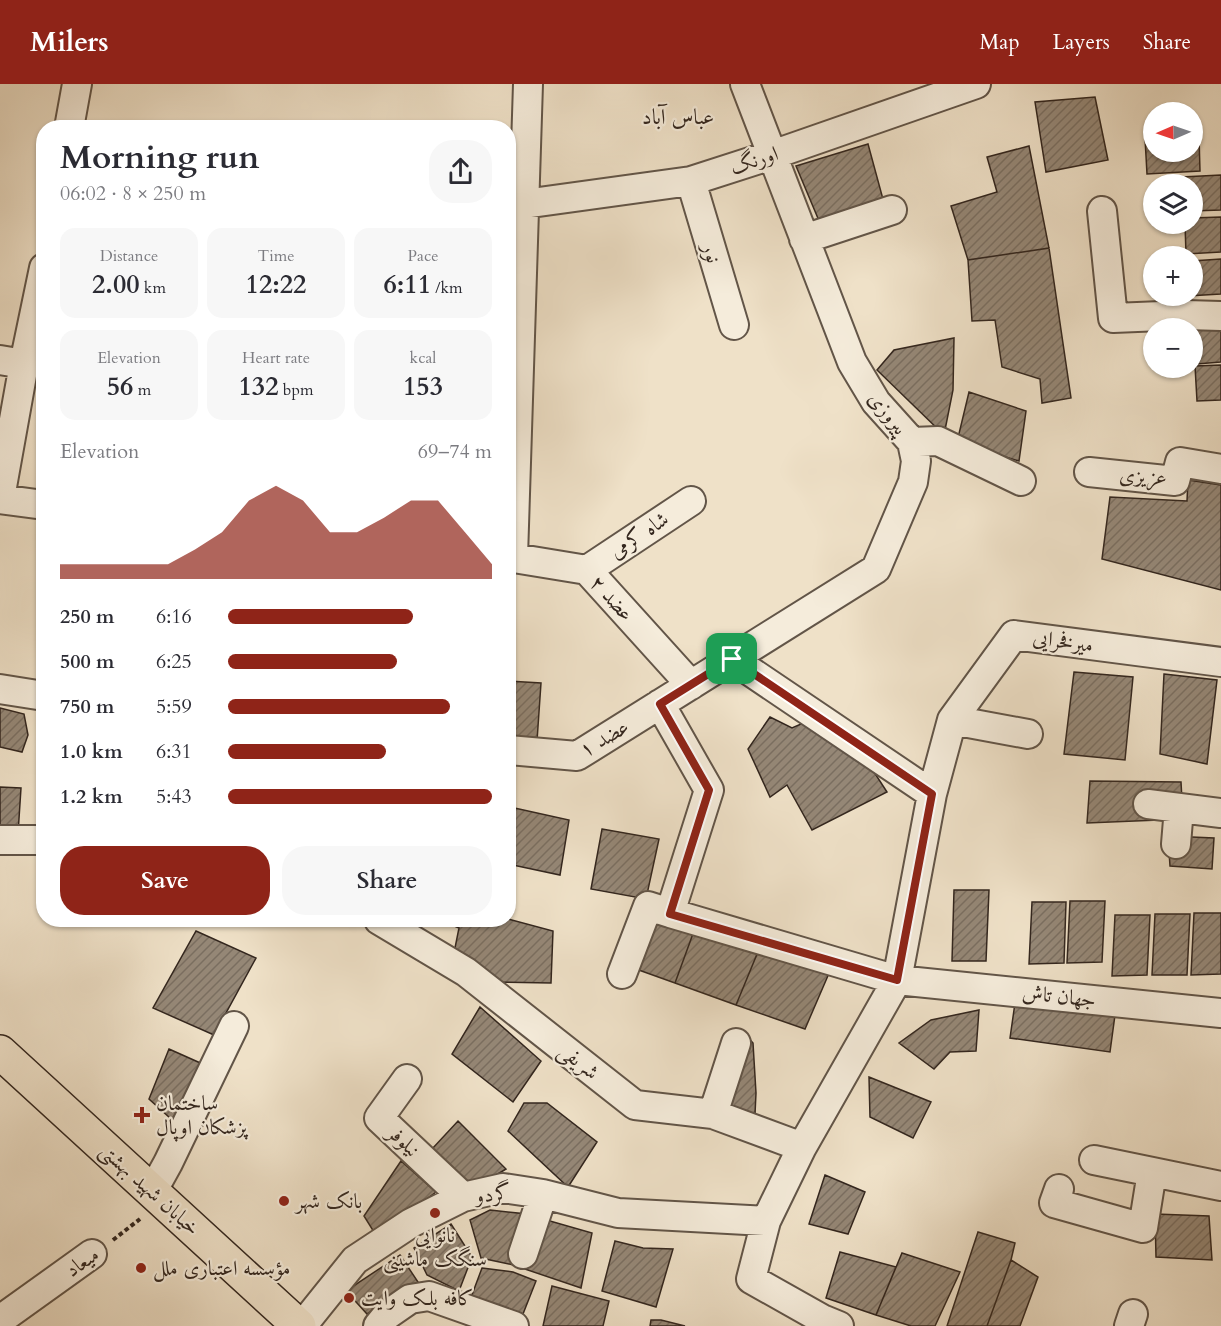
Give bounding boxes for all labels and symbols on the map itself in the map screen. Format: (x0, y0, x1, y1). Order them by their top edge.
district label: عباس آباد (642, 102, 714, 132)
north arrow (1143, 102, 1203, 162)
street label: اورنگ (726, 139, 782, 182)
street label: نور (694, 238, 728, 267)
street label: پیروزی (861, 385, 915, 442)
street label: عزیزی (1118, 461, 1168, 492)
street label: شاه کرمی (604, 505, 675, 566)
street label: عضد ۲ (583, 569, 640, 628)
street label: میرفخرایی (1031, 623, 1095, 660)
pin (706, 633, 757, 684)
street label: عضد ۱ (574, 713, 634, 764)
street label: جهان تاش (1021, 978, 1097, 1015)
street label: شریفی (552, 1036, 605, 1086)
place label: ساختمان پزشکان اوپال (156, 1089, 249, 1142)
marker: ساختمان پزشکان اوپال (133, 1106, 151, 1124)
street label: نیلوفر (380, 1118, 426, 1164)
street label: خیابان شهید بهشتی (93, 1136, 206, 1242)
street label: گردو (472, 1178, 512, 1211)
place label: بانک شهر (294, 1187, 362, 1216)
marker: بانک شهر (277, 1194, 291, 1208)
marker: نانوایی سنگک ماشینی (428, 1206, 442, 1220)
place label: نانوایی سنگک ماشینی (383, 1221, 487, 1274)
street label: میعاد (60, 1240, 105, 1284)
place label: مؤسسه اعتباری ملل (153, 1254, 290, 1283)
marker: مؤسسه اعتباری ملل (134, 1261, 148, 1275)
place label: کافه بلک وایت (361, 1284, 474, 1313)
marker: کافه بلک وایت (342, 1291, 356, 1305)

